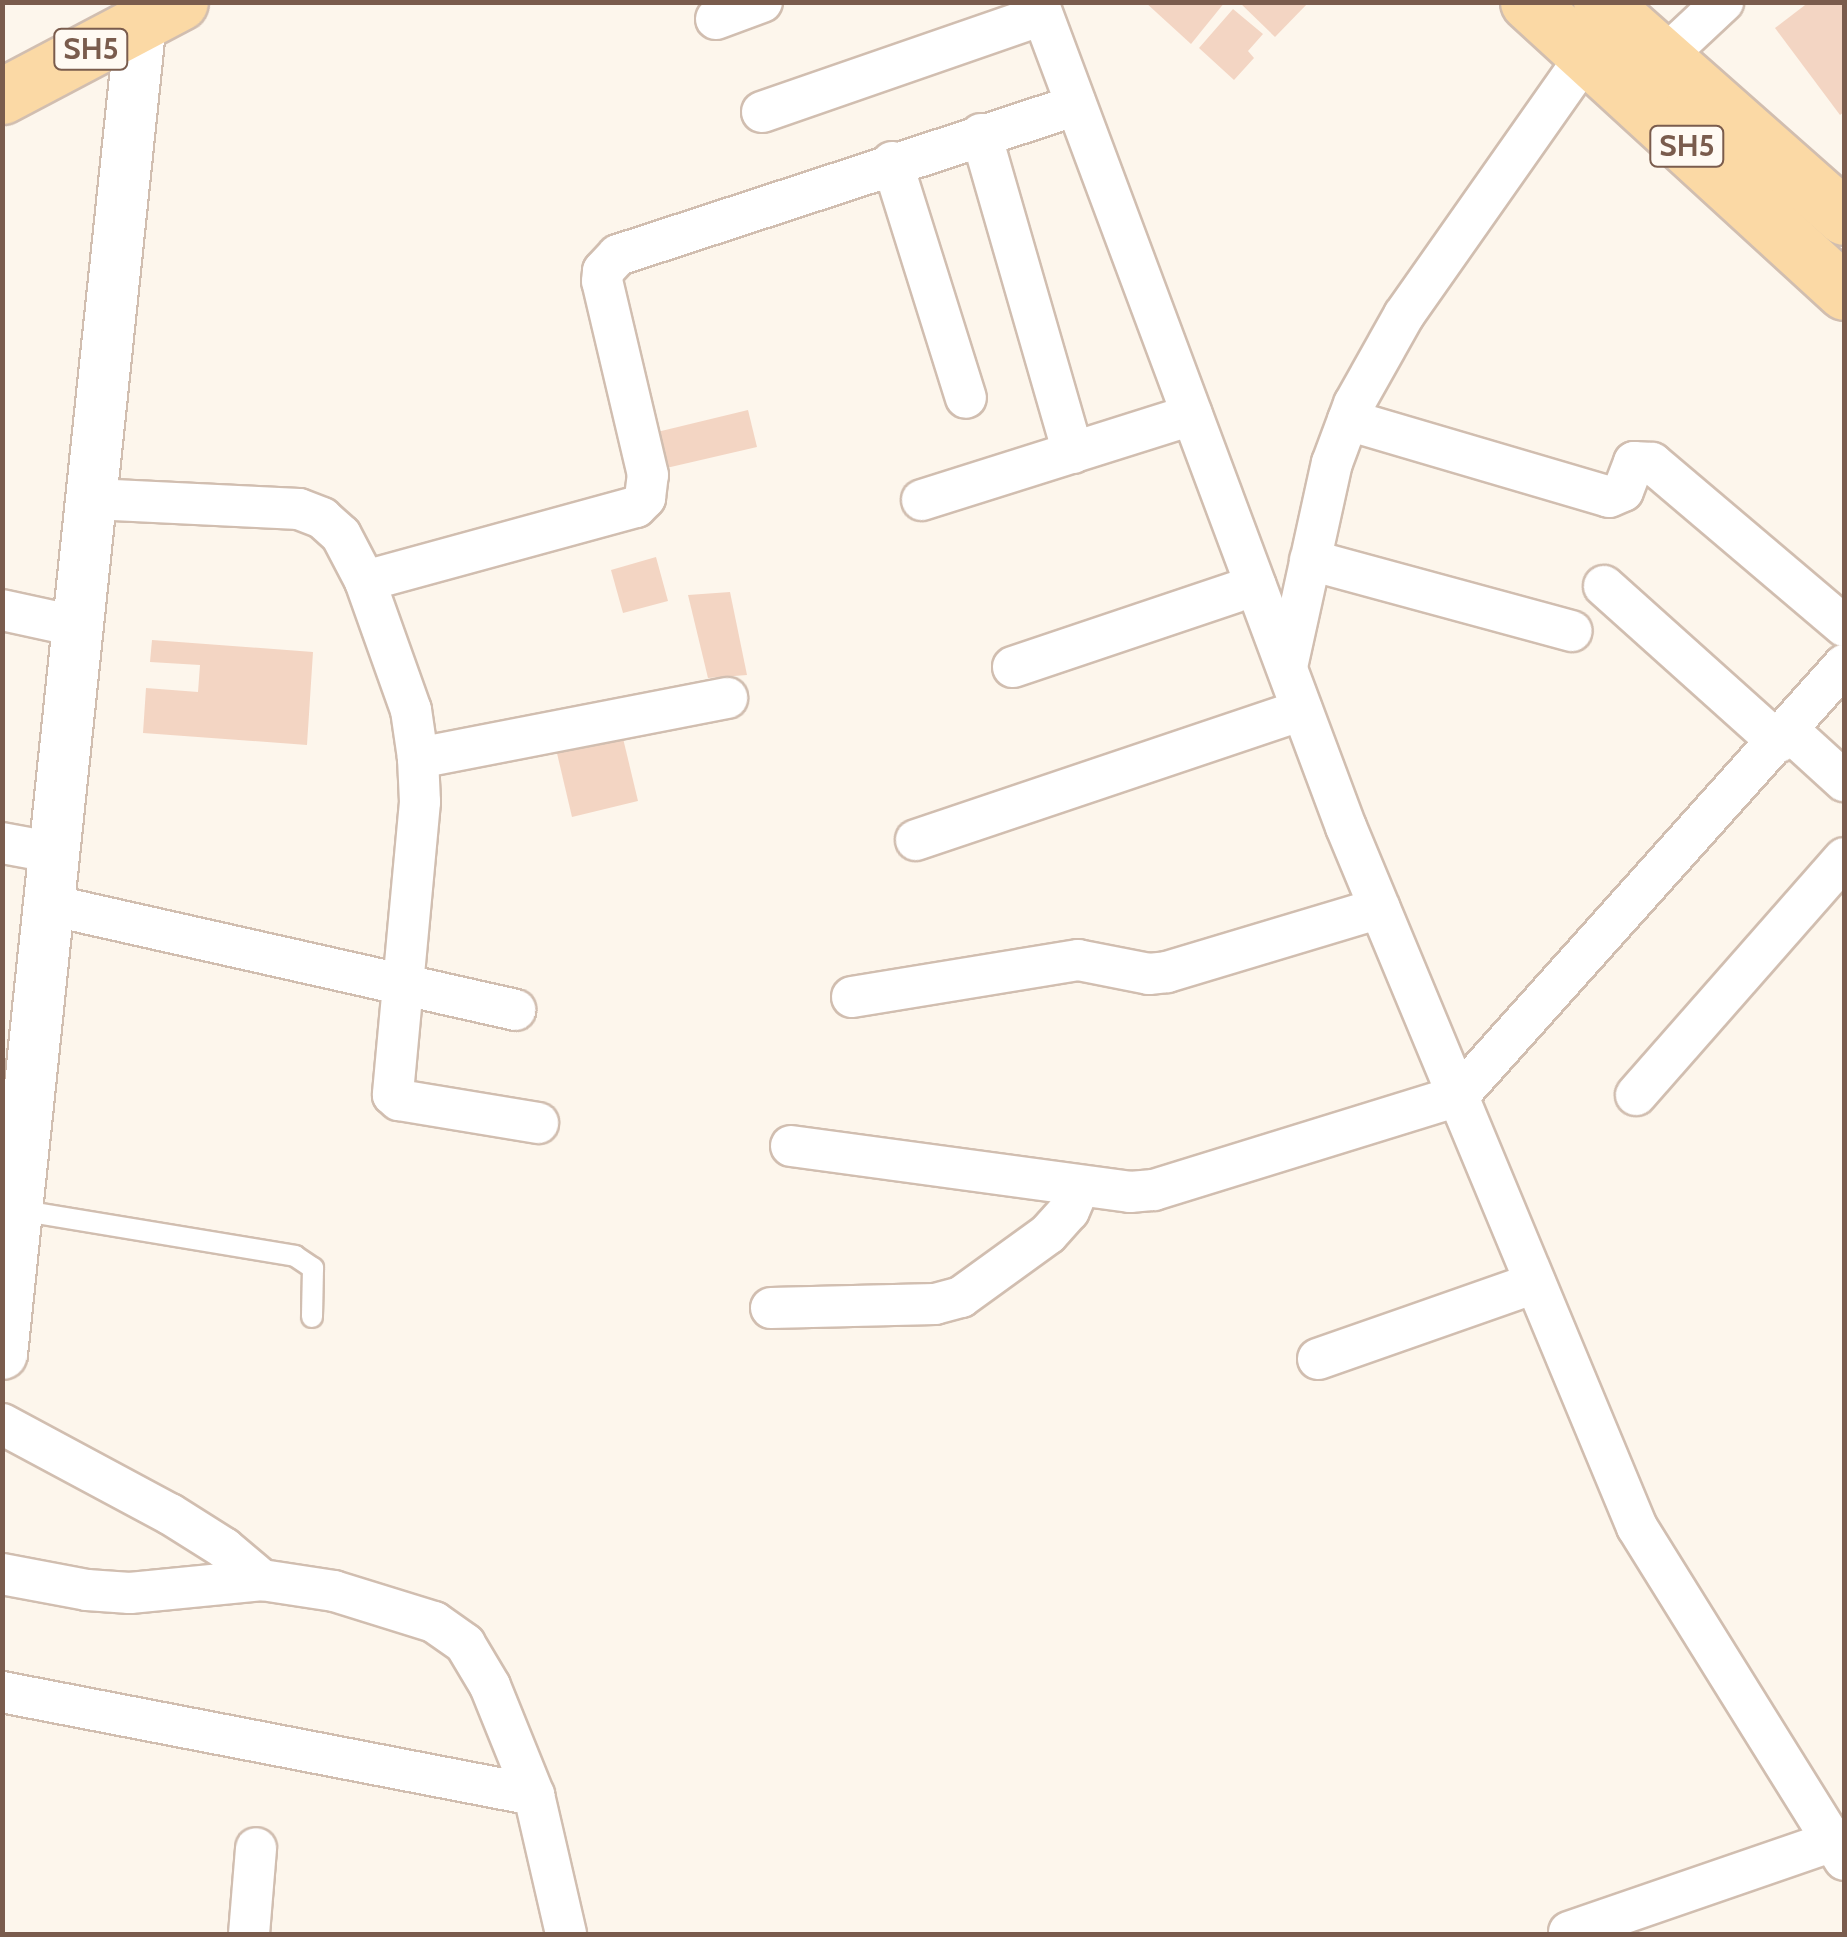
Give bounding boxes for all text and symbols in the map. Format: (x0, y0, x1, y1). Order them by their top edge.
road number: SH5 (51, 24, 131, 74)
road number: SH5 (1647, 121, 1727, 171)

